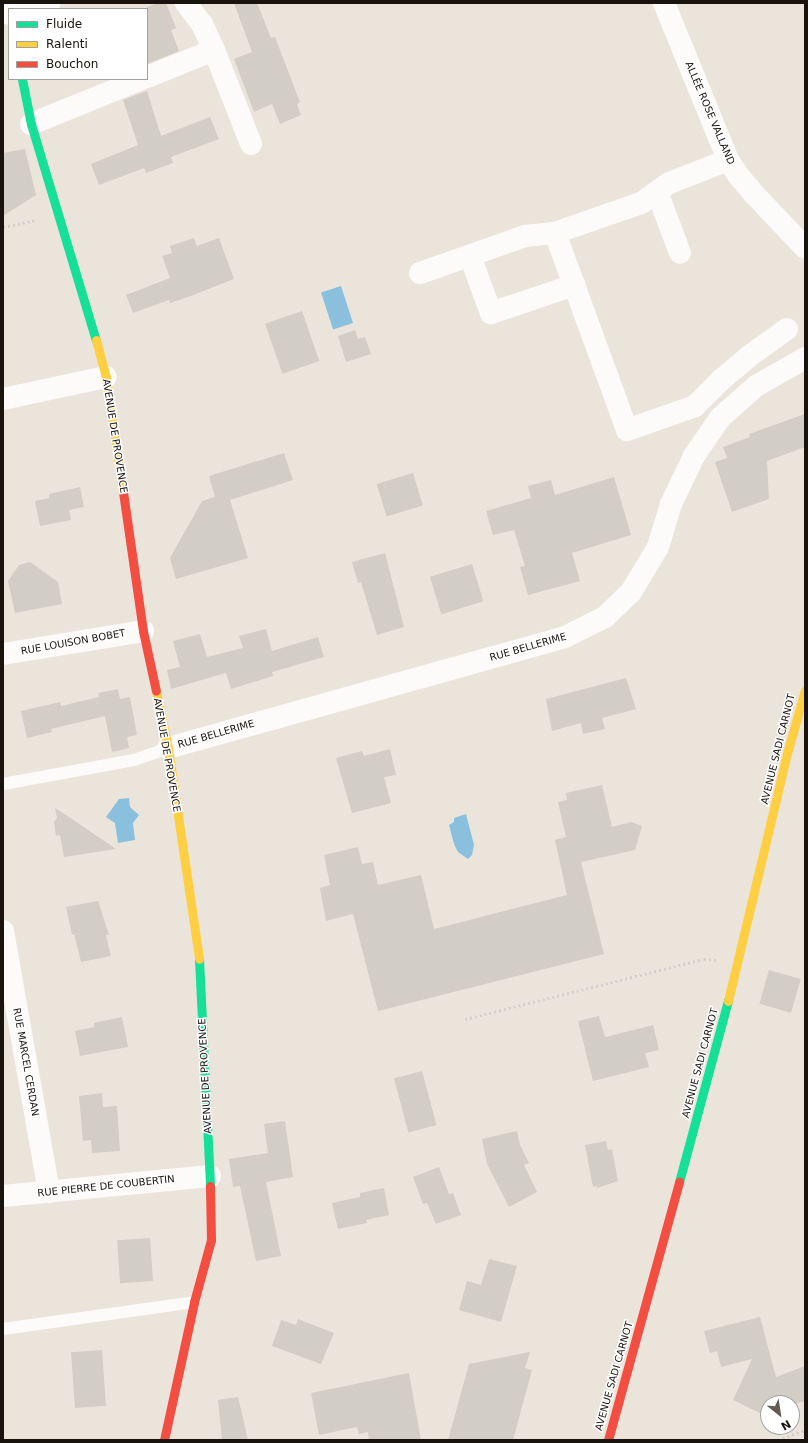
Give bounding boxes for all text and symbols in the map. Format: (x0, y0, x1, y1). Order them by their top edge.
legend (8, 8, 148, 80)
text: Fluide (46, 17, 82, 31)
text: Ralenti (46, 37, 88, 51)
text: Bouchon (46, 57, 98, 71)
street label: ALLÉE ROSE VALLAND (683, 60, 737, 166)
street label: AVENUE DE PROVENCE (100, 378, 130, 494)
street label: RUE LOUISON BOBET (20, 627, 126, 657)
street label: RUE BELLERIME (488, 630, 568, 664)
street label: AVENUE SADI CARNOT (758, 693, 798, 805)
street label: AVENUE DE PROVENCE (151, 697, 183, 813)
street label: RUE BELLERIME (176, 717, 256, 751)
street label: RUE MARCEL CERDAN (11, 1007, 41, 1117)
street label: AVENUE SADI CARNOT (680, 1007, 720, 1119)
street label: AVENUE DE PROVENCE (196, 1018, 214, 1134)
street label: RUE PIERRE DE COUBERTIN (37, 1173, 175, 1199)
street label: AVENUE SADI CARNOT (593, 1320, 635, 1432)
north arrow (760, 1395, 800, 1435)
text: N (779, 1417, 793, 1433)

